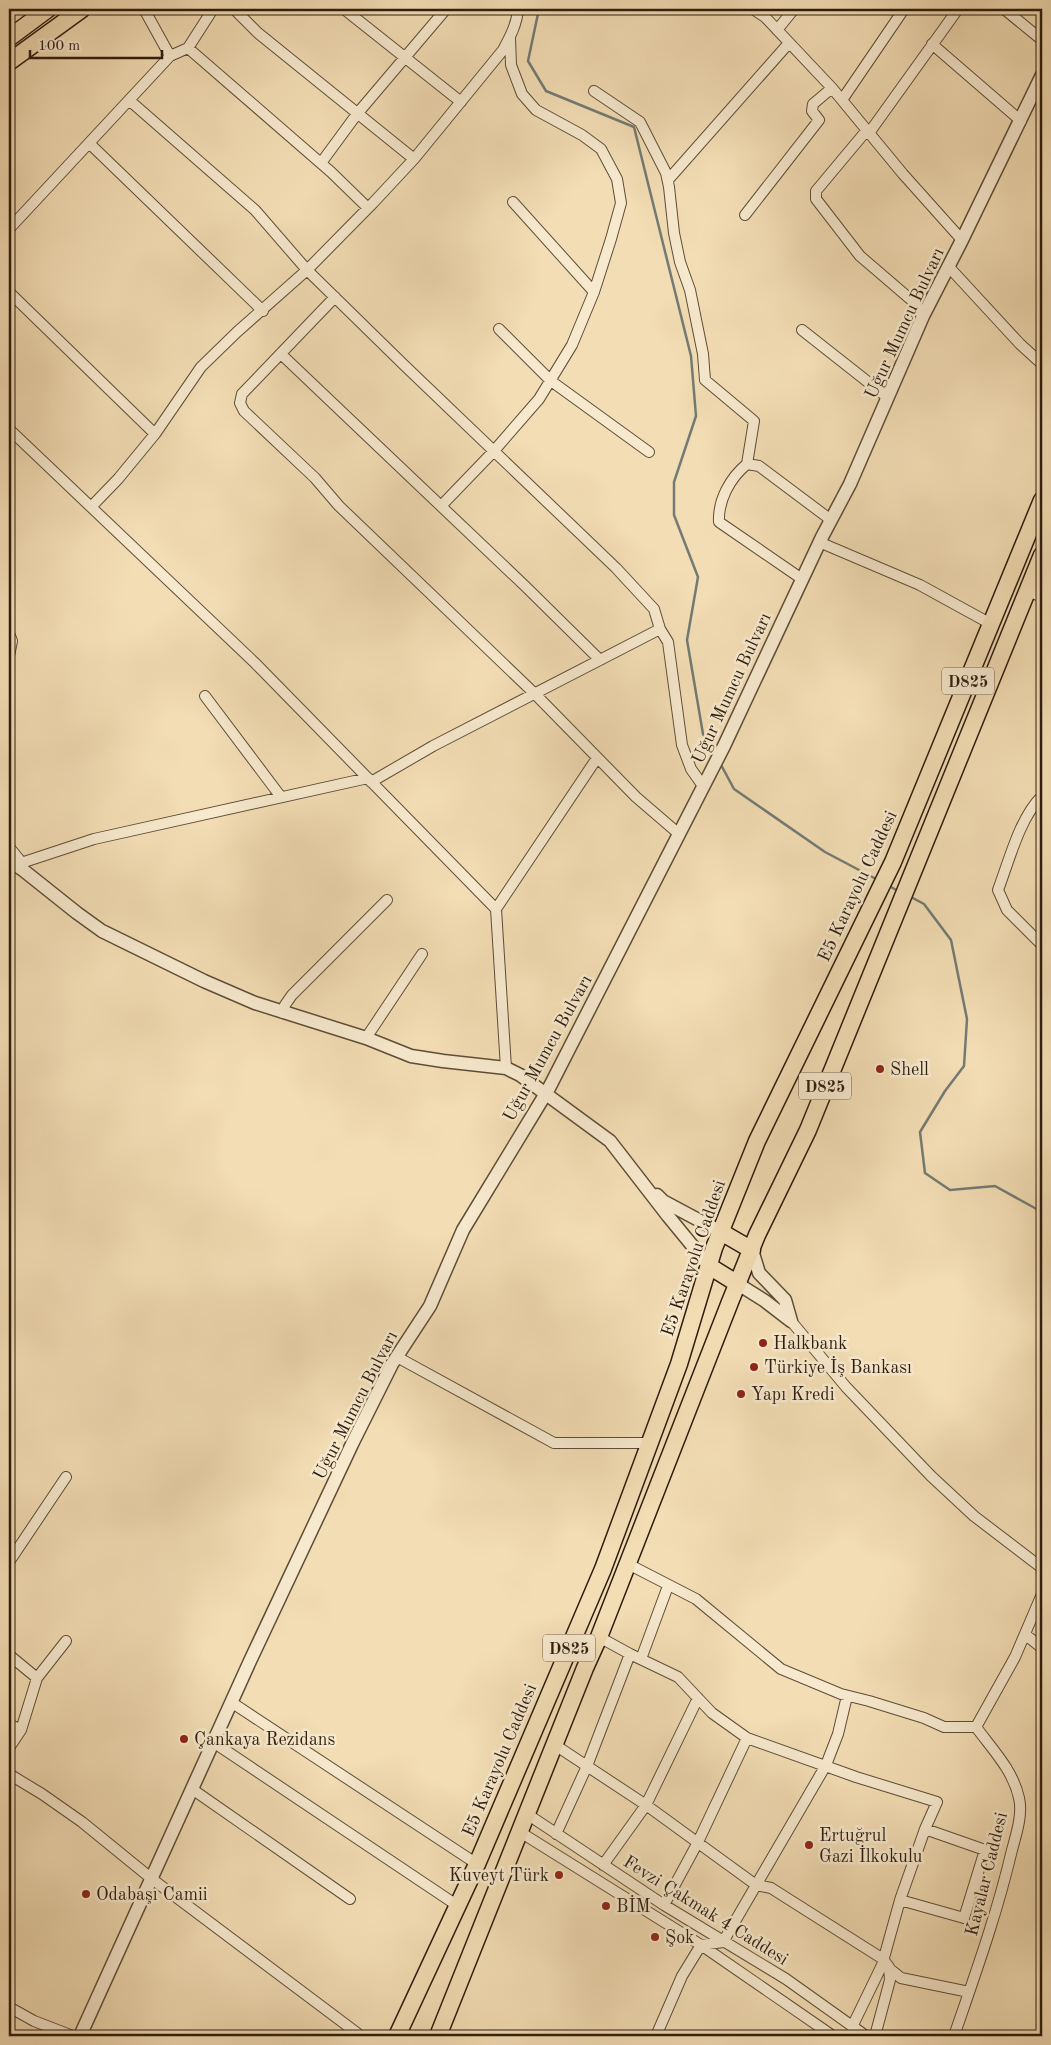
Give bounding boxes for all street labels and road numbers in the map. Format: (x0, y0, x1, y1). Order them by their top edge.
street label: Uğur Mumcu Bulvarı (862, 245, 948, 402)
street label: Uğur Mumcu Bulvarı (689, 610, 775, 767)
road number: D825 (942, 668, 994, 694)
street label: E5 Karayolu Caddesi (815, 808, 901, 965)
street label: Uğur Mumcu Bulvarı (500, 972, 596, 1125)
road number: D825 (799, 1072, 851, 1100)
street label: E5 Karayolu Caddesi (659, 1178, 729, 1339)
street label: Uğur Mumcu Bulvarı (311, 1328, 401, 1483)
road number: D825 (543, 1635, 595, 1662)
street label: E5 Karayolu Caddesi (460, 1681, 540, 1839)
street label: Kayalar Caddesi (963, 1810, 1011, 1938)
street label: Fevzi Çakmak 4 Caddesi (620, 1853, 791, 1969)

